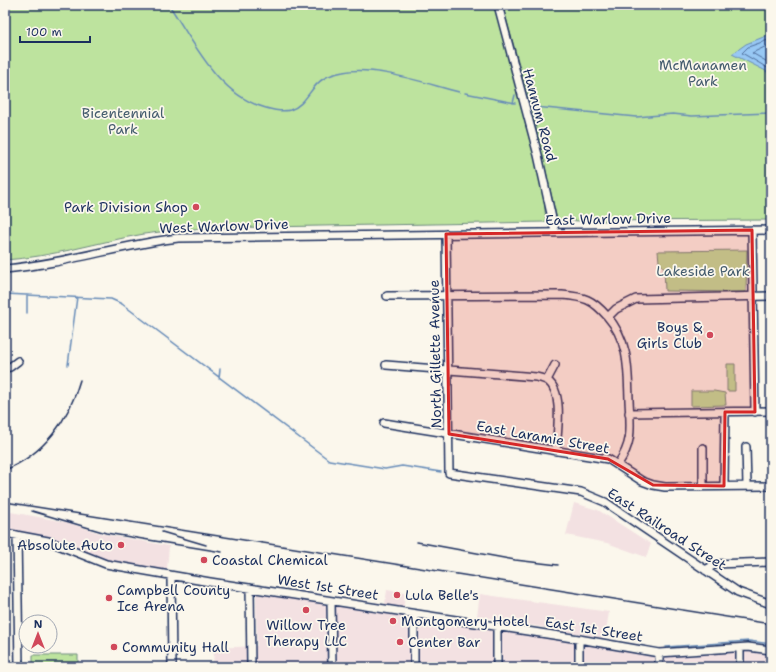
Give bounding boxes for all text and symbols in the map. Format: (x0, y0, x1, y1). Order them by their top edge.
scale bar (20, 18, 90, 44)
text: 100 m (26, 24, 62, 40)
park label: McManamen Park (659, 56, 747, 90)
street label: Hannum Road (519, 66, 561, 164)
park label: Bicentennial Park (82, 104, 165, 138)
place label: Park Division Shop (64, 198, 188, 216)
marker: Park Division Shop (191, 202, 201, 212)
street label: East Warlow Drive (545, 209, 671, 229)
street label: West Warlow Drive (159, 215, 289, 237)
park label: Lakeside Park (656, 262, 750, 280)
street label: North Gillette Avenue (425, 280, 445, 428)
place label: Boys & Girls Club (637, 318, 702, 352)
marker: Boys & Girls Club (705, 330, 715, 340)
street label: East Laramie Street (475, 416, 611, 458)
street label: East Railroad Street (604, 484, 730, 574)
place label: Absolute Auto (17, 536, 113, 554)
marker: Absolute Auto (116, 540, 126, 550)
place label: Coastal Chemical (212, 551, 328, 569)
marker: Coastal Chemical (199, 555, 209, 565)
street label: West 1st Street (276, 570, 380, 604)
place label: Campbell County Ice Arena (117, 581, 230, 615)
place label: Lula Belle's (405, 586, 479, 604)
marker: Lula Belle's (392, 590, 402, 600)
marker: Campbell County Ice Arena (104, 593, 114, 603)
marker: Willow Tree Therapy LLC (301, 605, 311, 615)
place label: Montgomery Hotel (401, 612, 530, 630)
street label: East 1st Street (544, 612, 644, 646)
north arrow (18, 614, 58, 654)
place label: Willow Tree Therapy LLC (265, 616, 347, 650)
marker: Montgomery Hotel (388, 616, 398, 626)
text: N (34, 617, 43, 632)
place label: Center Bar (408, 633, 481, 651)
marker: Center Bar (395, 637, 405, 647)
place label: Community Hall (122, 638, 230, 656)
marker: Community Hall (109, 642, 119, 652)

